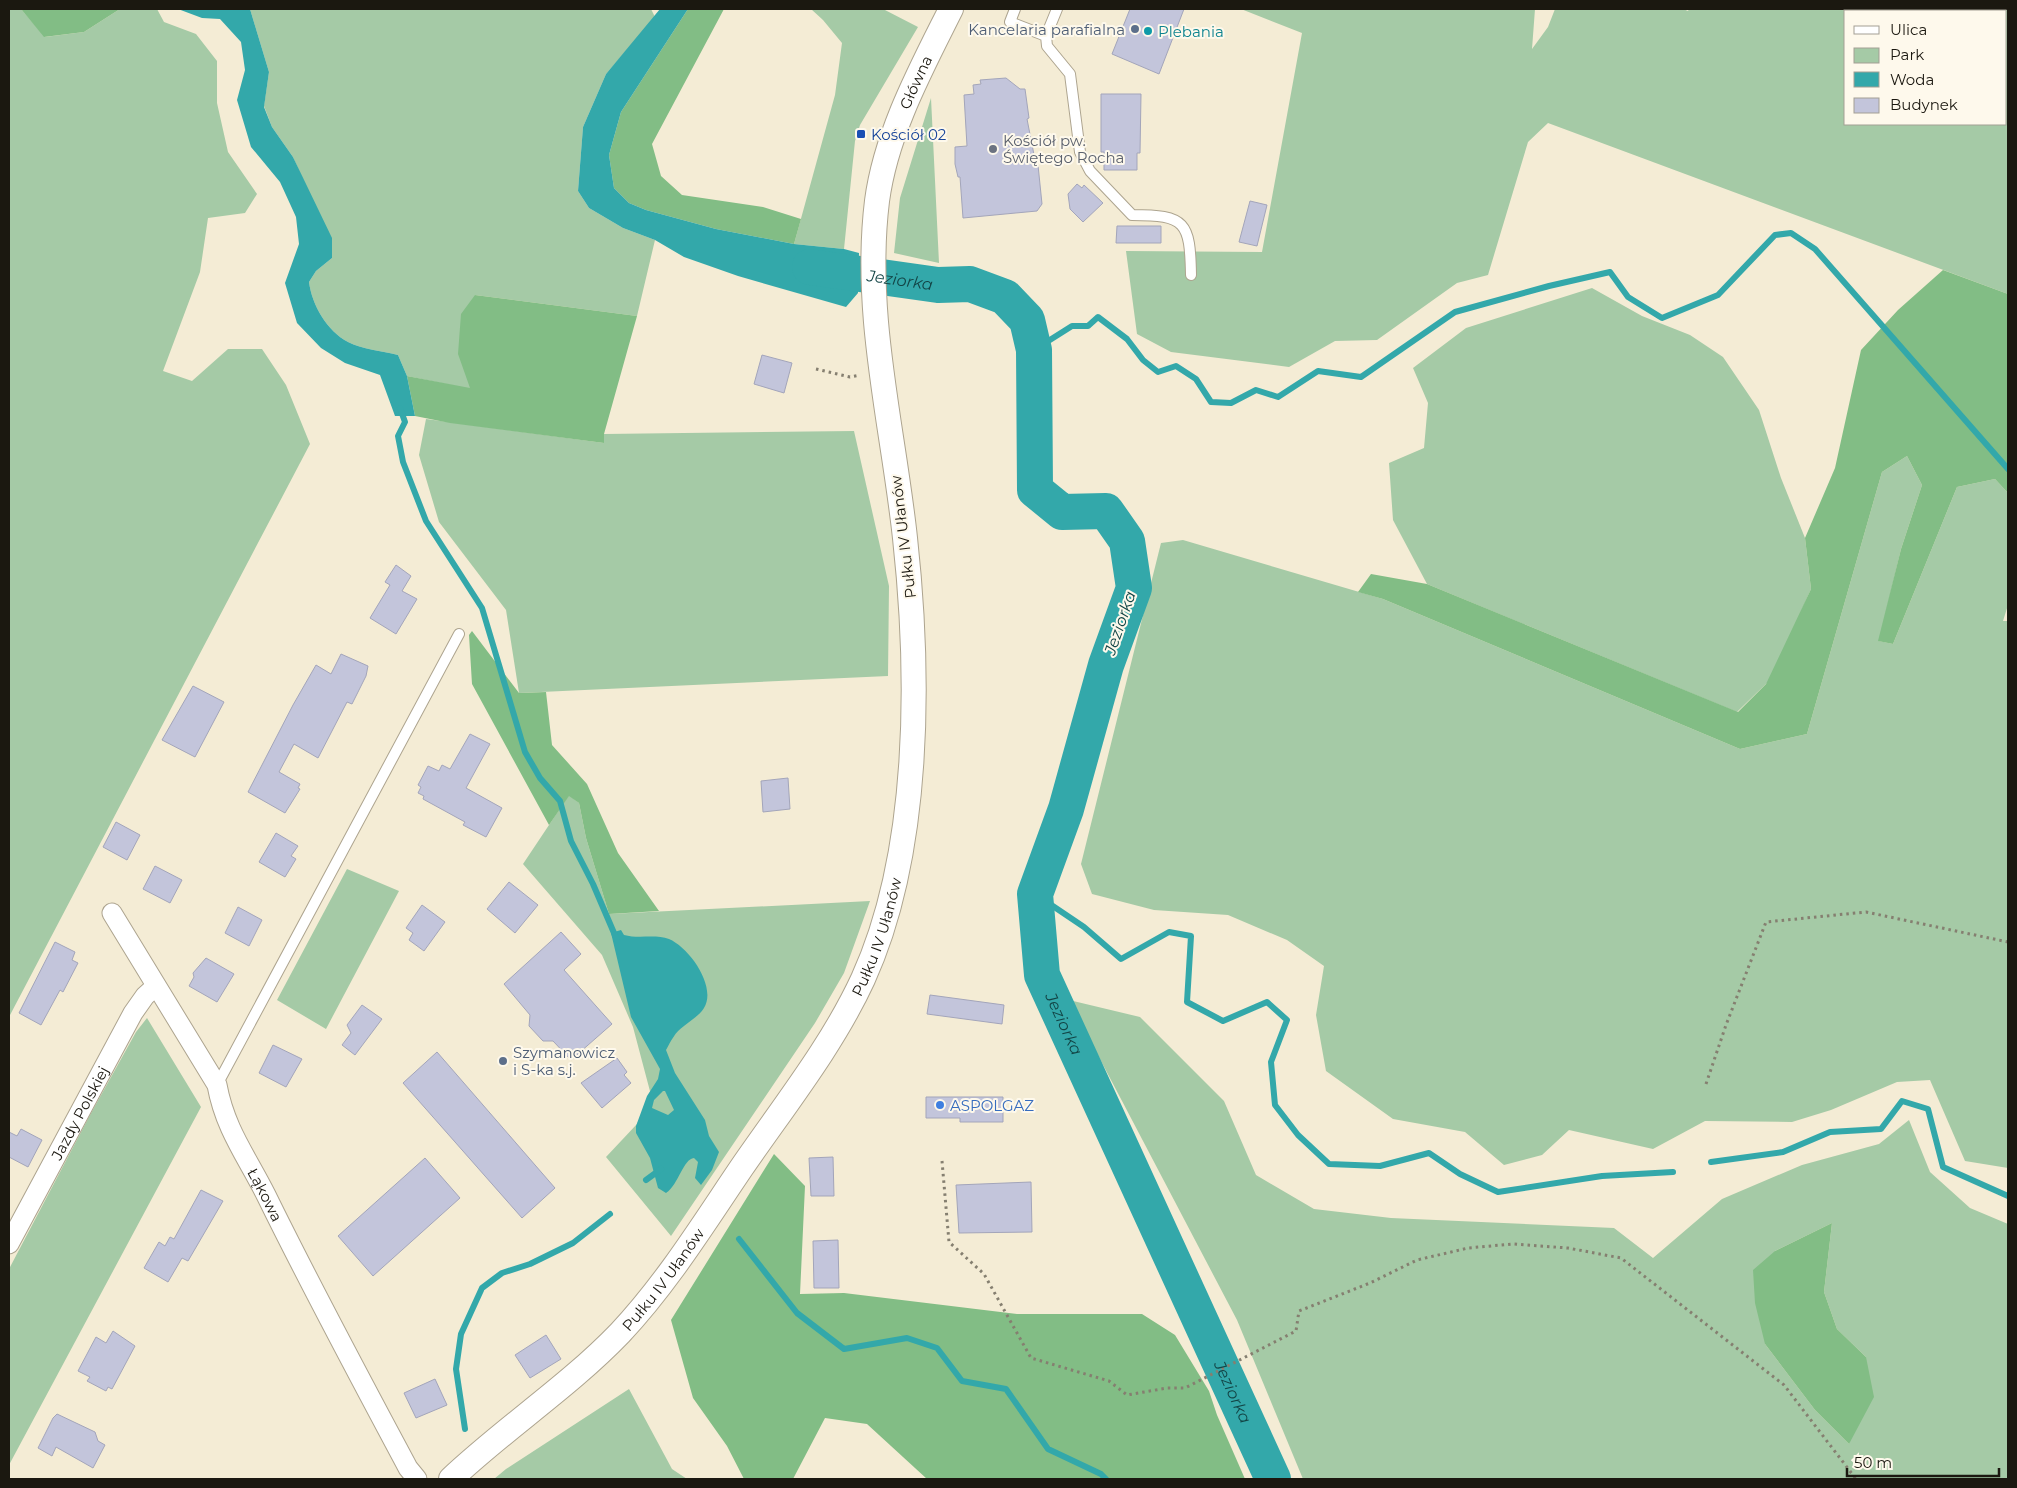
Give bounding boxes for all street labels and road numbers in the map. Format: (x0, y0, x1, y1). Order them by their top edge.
street label: Główna (895, 52, 936, 112)
street label: Pułku IV Ułanów (886, 474, 920, 600)
street label: Pułku IV Ułanów (847, 875, 905, 999)
street label: Jazdy Polskiej (46, 1063, 112, 1164)
street label: Łąkowa (244, 1165, 287, 1224)
street label: Pułku IV Ułanów (617, 1224, 708, 1335)

